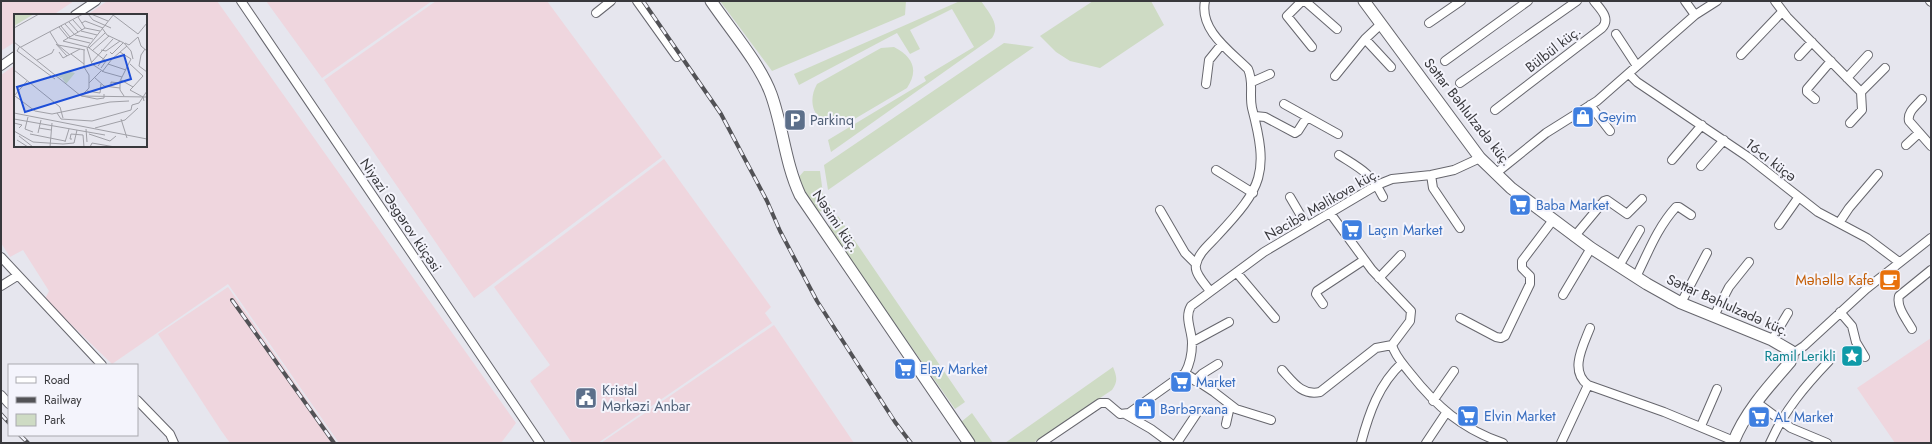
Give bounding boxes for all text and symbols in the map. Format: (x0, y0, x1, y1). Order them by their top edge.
inset map (14, 14, 147, 147)
street label: Bülbül küç. (1521, 21, 1585, 77)
street label: Səttar Bəhlulzadə küç. (1419, 54, 1517, 170)
shop icon: Geyim (1570, 104, 1596, 130)
parking icon: Parkinq (782, 107, 808, 133)
place label: Geyim (1598, 107, 1637, 127)
place label: Parkinq (810, 110, 854, 130)
street label: 16-cı küçə (1741, 134, 1801, 186)
street label: Niyazi Əsgərov küçəsi (355, 154, 447, 276)
street label: Nəcibə Məlikova küç. (1261, 163, 1383, 245)
street label: Nəsimi küç. (808, 186, 864, 256)
supermarket icon: Baba Market (1507, 192, 1533, 218)
place label: Baba Market (1536, 195, 1609, 215)
supermarket icon: Laçın Market (1339, 217, 1365, 243)
place label: Laçın Market (1368, 220, 1443, 240)
cafe icon: Məhəllə Kafe (1877, 267, 1903, 293)
street label: Səttar Bəhlulzadə küç. (1664, 269, 1792, 341)
place label: Məhəllə Kafe (1795, 270, 1874, 290)
place icon: Ramil Lerikli (1839, 343, 1865, 369)
place label: Ramil Lerikli (1764, 346, 1836, 366)
supermarket icon: Elay Market (892, 356, 918, 382)
place label: Elay Market (920, 359, 988, 379)
legend (8, 364, 138, 436)
supermarket icon: Market (1168, 369, 1194, 395)
text: Road (44, 371, 70, 389)
place label: Market (1196, 372, 1236, 392)
place label: Kristal Mərkəzi Anbar (602, 380, 690, 416)
public building icon: Kristal Mərkəzi Anbar (573, 385, 599, 411)
text: Railway (44, 391, 82, 409)
shop icon: Bərbərxana (1132, 396, 1158, 422)
place label: Bərbərxana (1160, 399, 1228, 419)
supermarket icon: Elvin Market (1455, 403, 1481, 429)
supermarket icon: AL Market (1746, 404, 1772, 430)
place label: Elvin Market (1484, 406, 1556, 426)
place label: AL Market (1774, 407, 1834, 427)
text: Park (44, 411, 66, 429)

